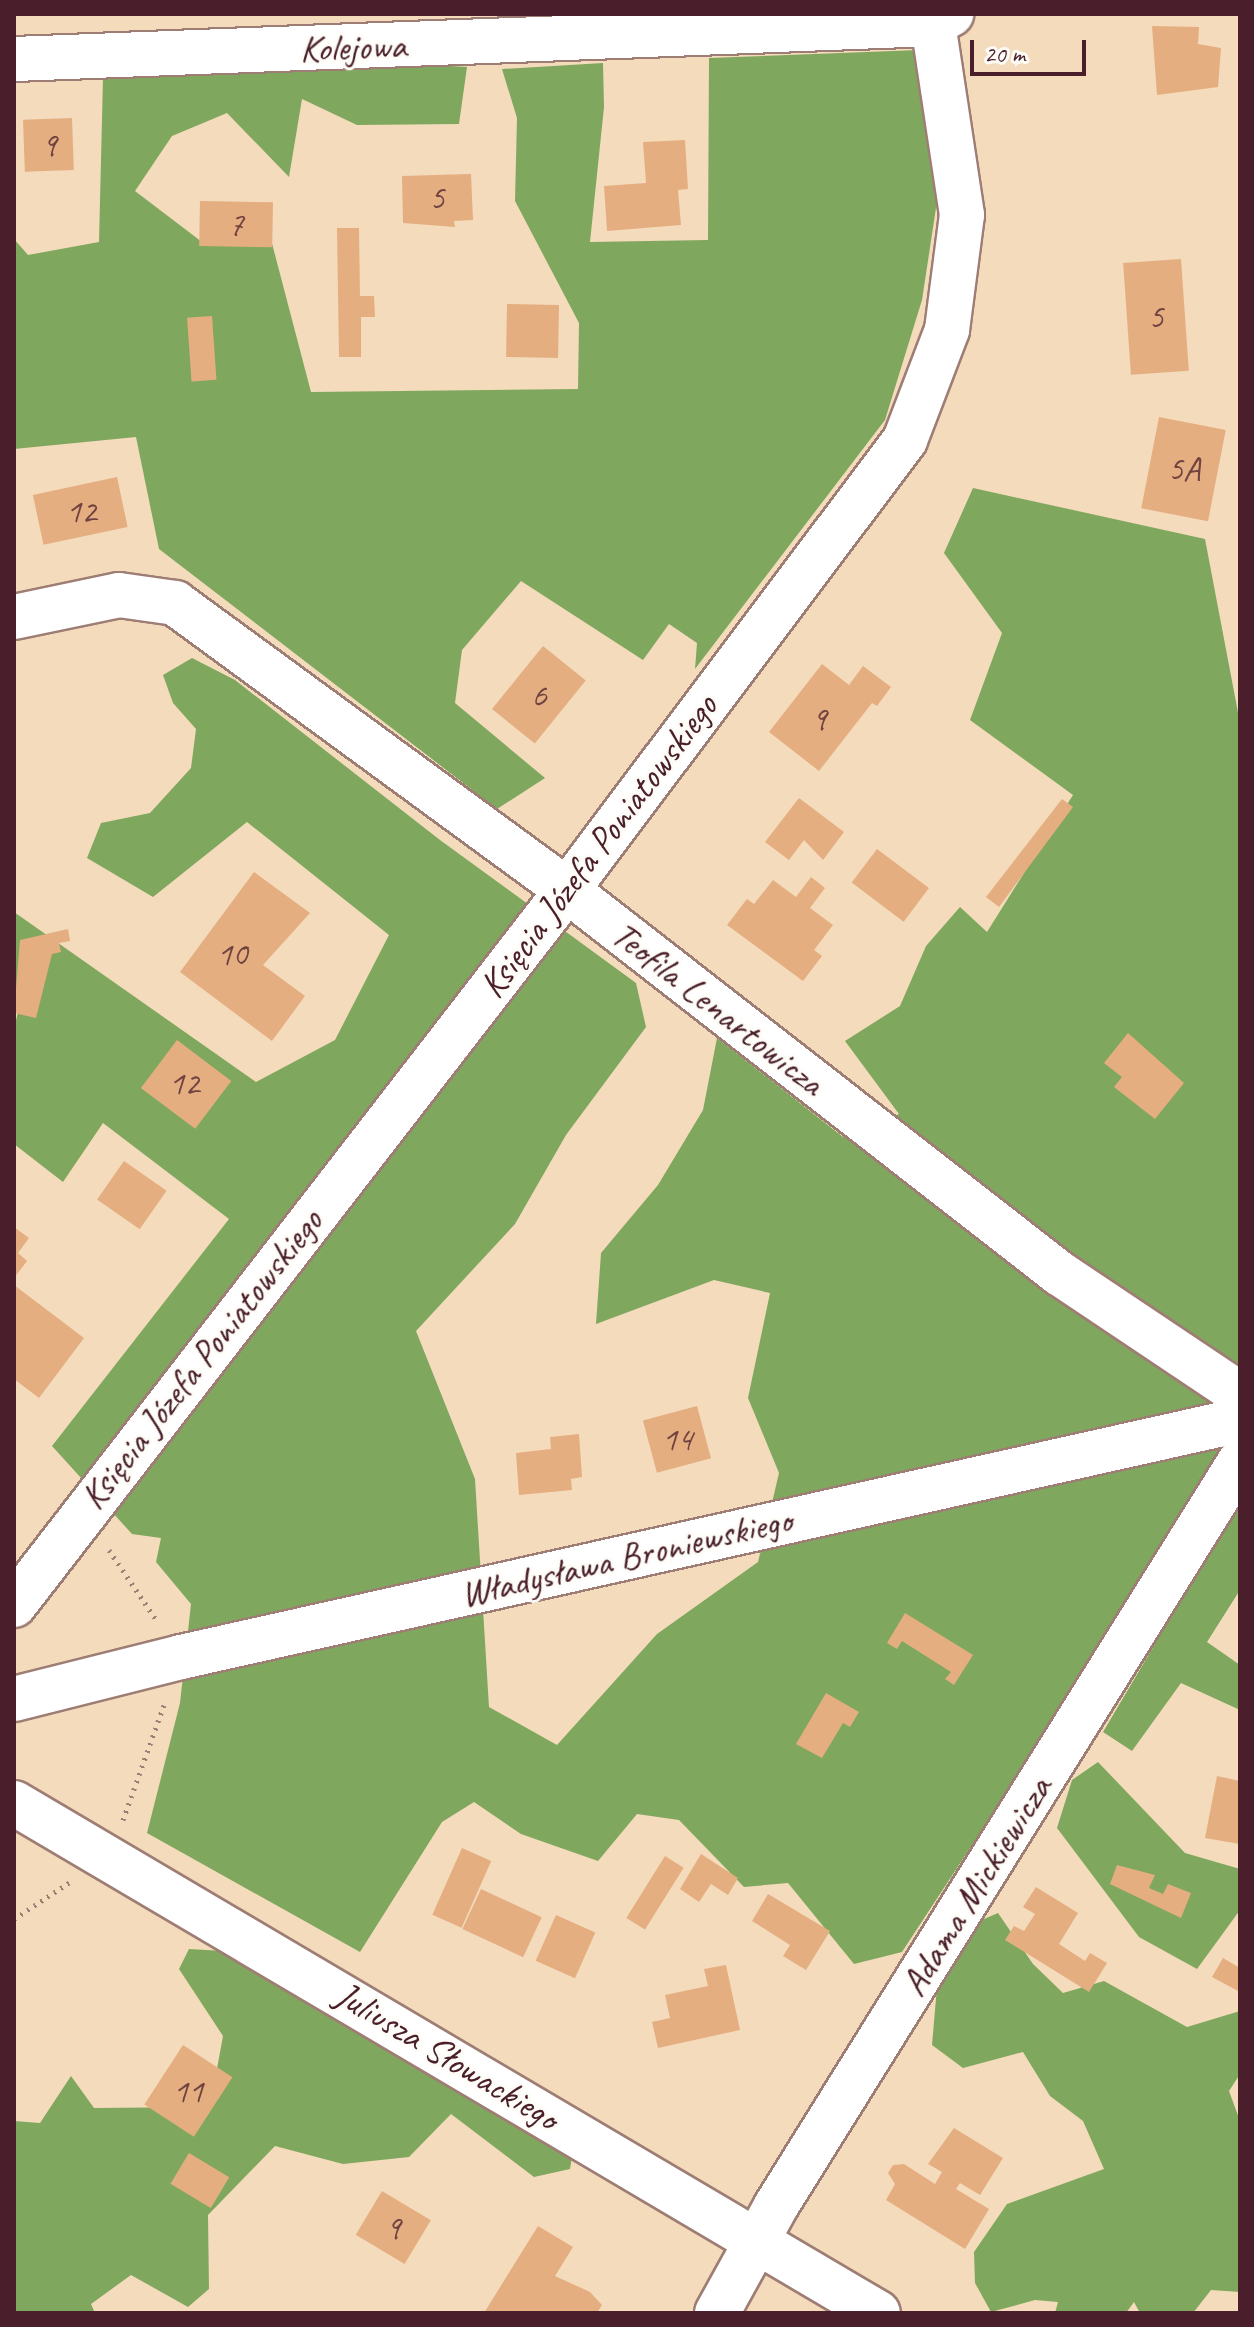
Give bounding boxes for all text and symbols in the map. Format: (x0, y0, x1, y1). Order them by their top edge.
street label: Kolejowa (299, 22, 407, 72)
scale bar (974, 24, 1090, 74)
text: 20 m (984, 39, 1025, 69)
house number: 9 (41, 125, 57, 165)
house number: 5 (429, 178, 445, 218)
house number: 7 (228, 204, 244, 244)
house number: 5 (1148, 297, 1164, 337)
house number: 5A (1168, 449, 1200, 489)
house number: 12 (66, 491, 96, 531)
house number: 6 (531, 675, 547, 715)
street label: Księcia Józefa Poniatowskiego (469, 685, 727, 1007)
house number: 9 (811, 699, 827, 739)
street label: Teofila Lenartowicza (603, 911, 833, 1105)
house number: 10 (217, 934, 247, 974)
house number: 12 (169, 1063, 199, 1103)
street label: Księcia Józefa Poniatowskiego (70, 1200, 332, 1518)
house number: 14 (662, 1419, 692, 1459)
street label: Władysława Broniewskiego (456, 1497, 796, 1617)
street label: Adama Mickiewicza (891, 1769, 1061, 2003)
street label: Juliusza Słowackiego (327, 1972, 567, 2140)
house number: 11 (173, 2071, 203, 2111)
house number: 9 (385, 2208, 401, 2248)

